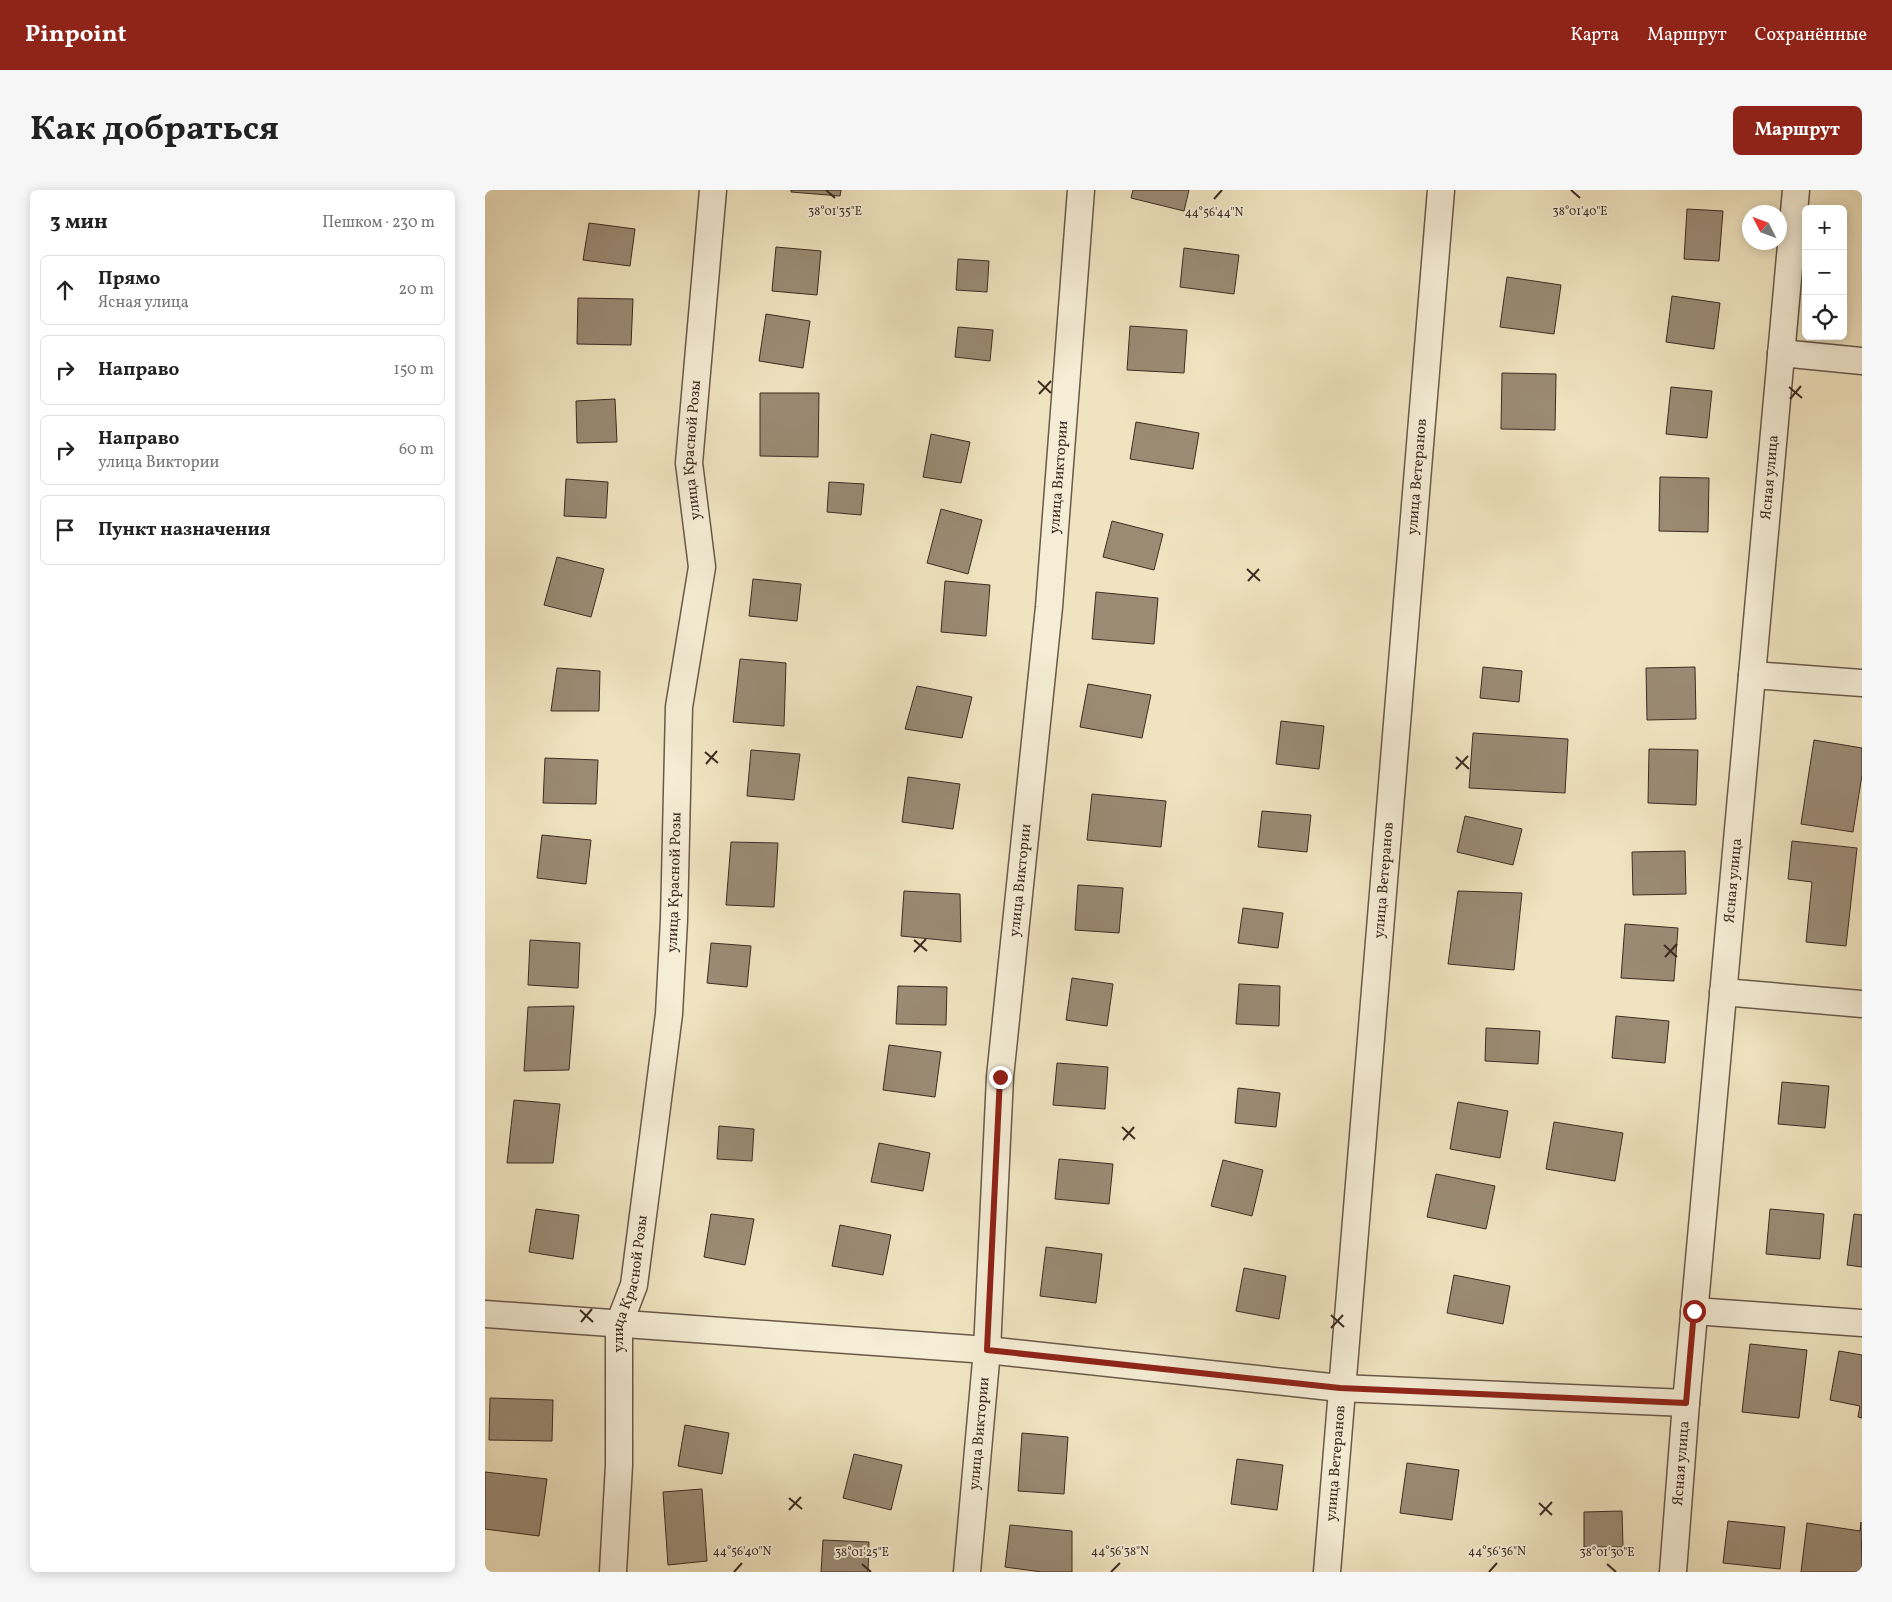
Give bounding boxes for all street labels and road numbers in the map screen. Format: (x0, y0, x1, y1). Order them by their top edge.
street label: улица Красной Розы (678, 379, 707, 521)
street label: улица Ветеранов (1402, 418, 1433, 536)
street label: улица Виктории (1044, 420, 1074, 535)
street label: Ясная улица (1756, 434, 1784, 521)
street label: улица Красной Розы (662, 811, 687, 953)
street label: улица Ветеранов (1369, 821, 1399, 939)
street label: улица Виктории (1004, 823, 1037, 938)
street label: Ясная улица (1719, 837, 1748, 924)
street label: улица Красной Розы (608, 1213, 653, 1352)
street label: улица Виктории (964, 1376, 995, 1491)
street label: улица Ветеранов (1321, 1404, 1351, 1522)
street label: Ясная улица (1668, 1420, 1695, 1507)

